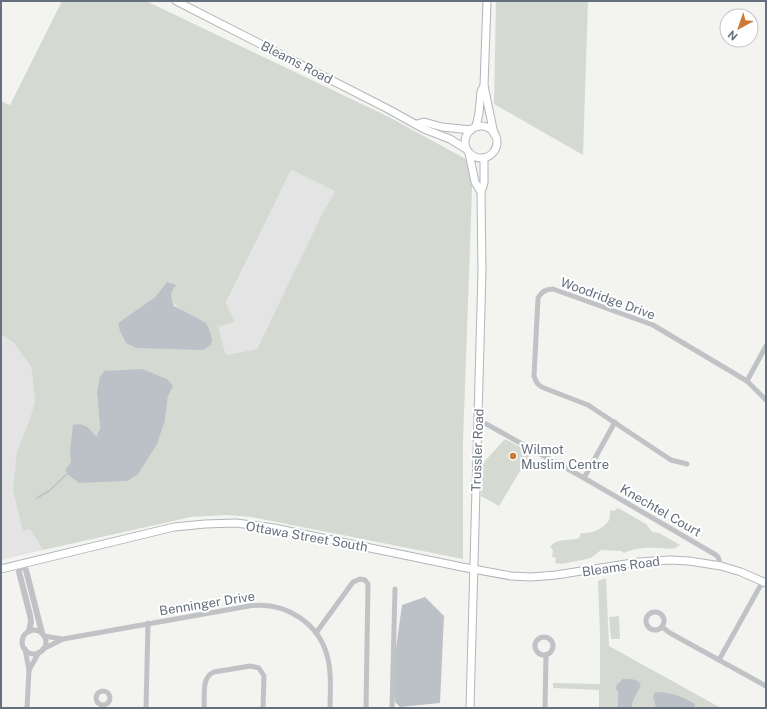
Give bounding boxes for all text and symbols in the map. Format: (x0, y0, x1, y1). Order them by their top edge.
north arrow (719, 8, 759, 48)
text: N (725, 28, 740, 43)
street label: Bleams Road (258, 38, 335, 87)
street label: Woodridge Drive (558, 274, 657, 323)
street label: Trussler Road (469, 408, 486, 492)
place label: Wilmot Muslim Centre (521, 442, 609, 472)
marker: Wilmot Muslim Centre (508, 451, 518, 461)
street label: Knechtel Court (618, 481, 704, 540)
street label: Ottawa Street South (245, 518, 369, 555)
street label: Bleams Road (581, 554, 661, 579)
street label: Benninger Drive (158, 589, 256, 618)

